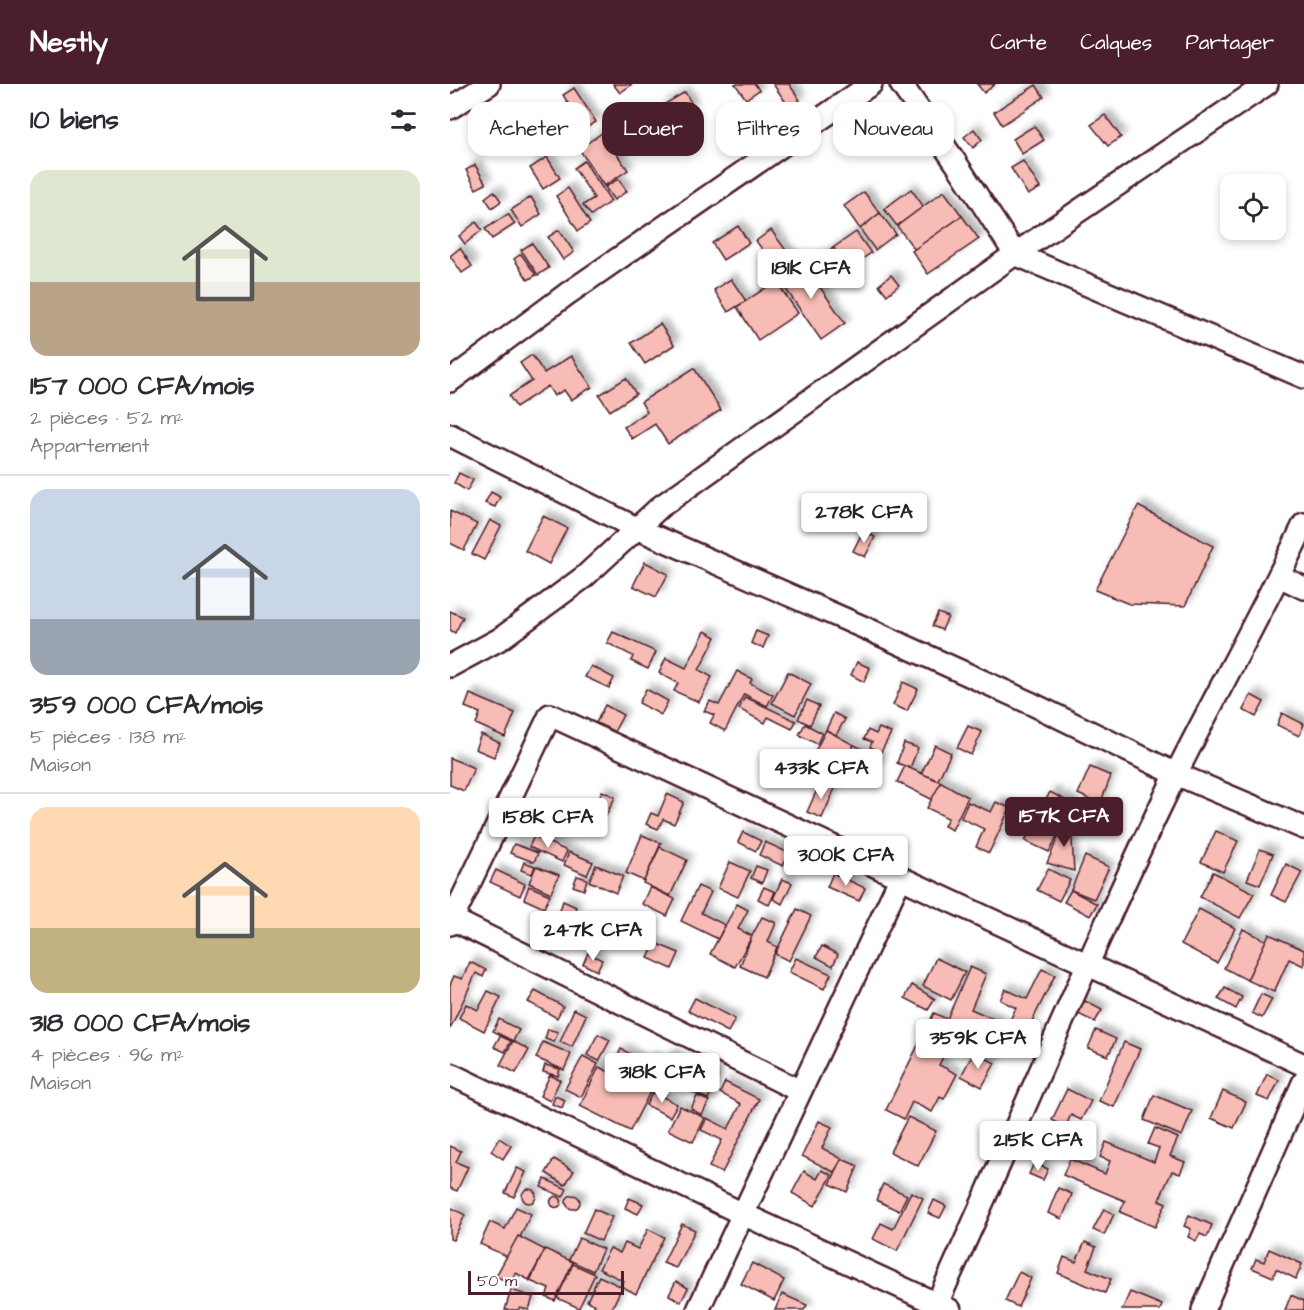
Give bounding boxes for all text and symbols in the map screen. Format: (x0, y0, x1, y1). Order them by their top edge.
text: Nestly (30, 23, 108, 62)
text: Carte (990, 28, 1047, 57)
text: Calques (1080, 28, 1152, 57)
text: Partager (1185, 28, 1274, 57)
text: 10 biens (30, 102, 119, 138)
chip: Acheter (468, 102, 590, 156)
chip: Louer (602, 102, 704, 156)
chip: Filtres (716, 102, 821, 156)
chip: Nouveau (833, 102, 954, 156)
icon: filters (387, 104, 420, 137)
map controls (1220, 174, 1286, 240)
button: locate (1220, 174, 1286, 240)
icon: home (171, 209, 279, 317)
pin: 181K CFA (749, 249, 873, 300)
text: 181K CFA (771, 254, 851, 282)
text: 157 000 CFA/mois (30, 368, 255, 404)
text: 2 pièces · 52 m² (30, 404, 183, 432)
text: Appartement (30, 432, 150, 460)
pin: 278K CFA (802, 493, 926, 544)
text: 278K CFA (815, 498, 913, 526)
icon: home (171, 528, 279, 636)
text: 359 000 CFA/mois (30, 687, 263, 723)
text: 5 pièces · 138 m² (30, 723, 186, 751)
pin: 433K CFA (759, 749, 883, 800)
text: Maison (30, 751, 91, 779)
text: 433K CFA (774, 754, 868, 782)
pin: 157K CFA (1002, 797, 1126, 848)
pin: 158K CFA (486, 798, 610, 849)
text: 157K CFA (1019, 802, 1109, 830)
text: 158K CFA (503, 803, 593, 831)
pin: 300K CFA (784, 836, 908, 887)
text: 300K CFA (798, 841, 894, 869)
icon: home (171, 846, 279, 954)
pin: 247K CFA (531, 911, 655, 962)
text: 247K CFA (544, 916, 642, 944)
text: 318 000 CFA/mois (30, 1005, 250, 1041)
pin: 359K CFA (916, 1019, 1040, 1070)
text: 359K CFA (930, 1024, 1026, 1052)
text: 4 pièces · 96 m² (30, 1041, 184, 1069)
pin: 318K CFA (600, 1053, 724, 1104)
text: 318K CFA (619, 1058, 705, 1086)
text: Maison (30, 1069, 91, 1097)
pin: 215K CFA (976, 1121, 1100, 1172)
text: 215K CFA (993, 1126, 1083, 1154)
scale bar (468, 1268, 624, 1296)
text: 50 m (477, 1270, 517, 1292)

